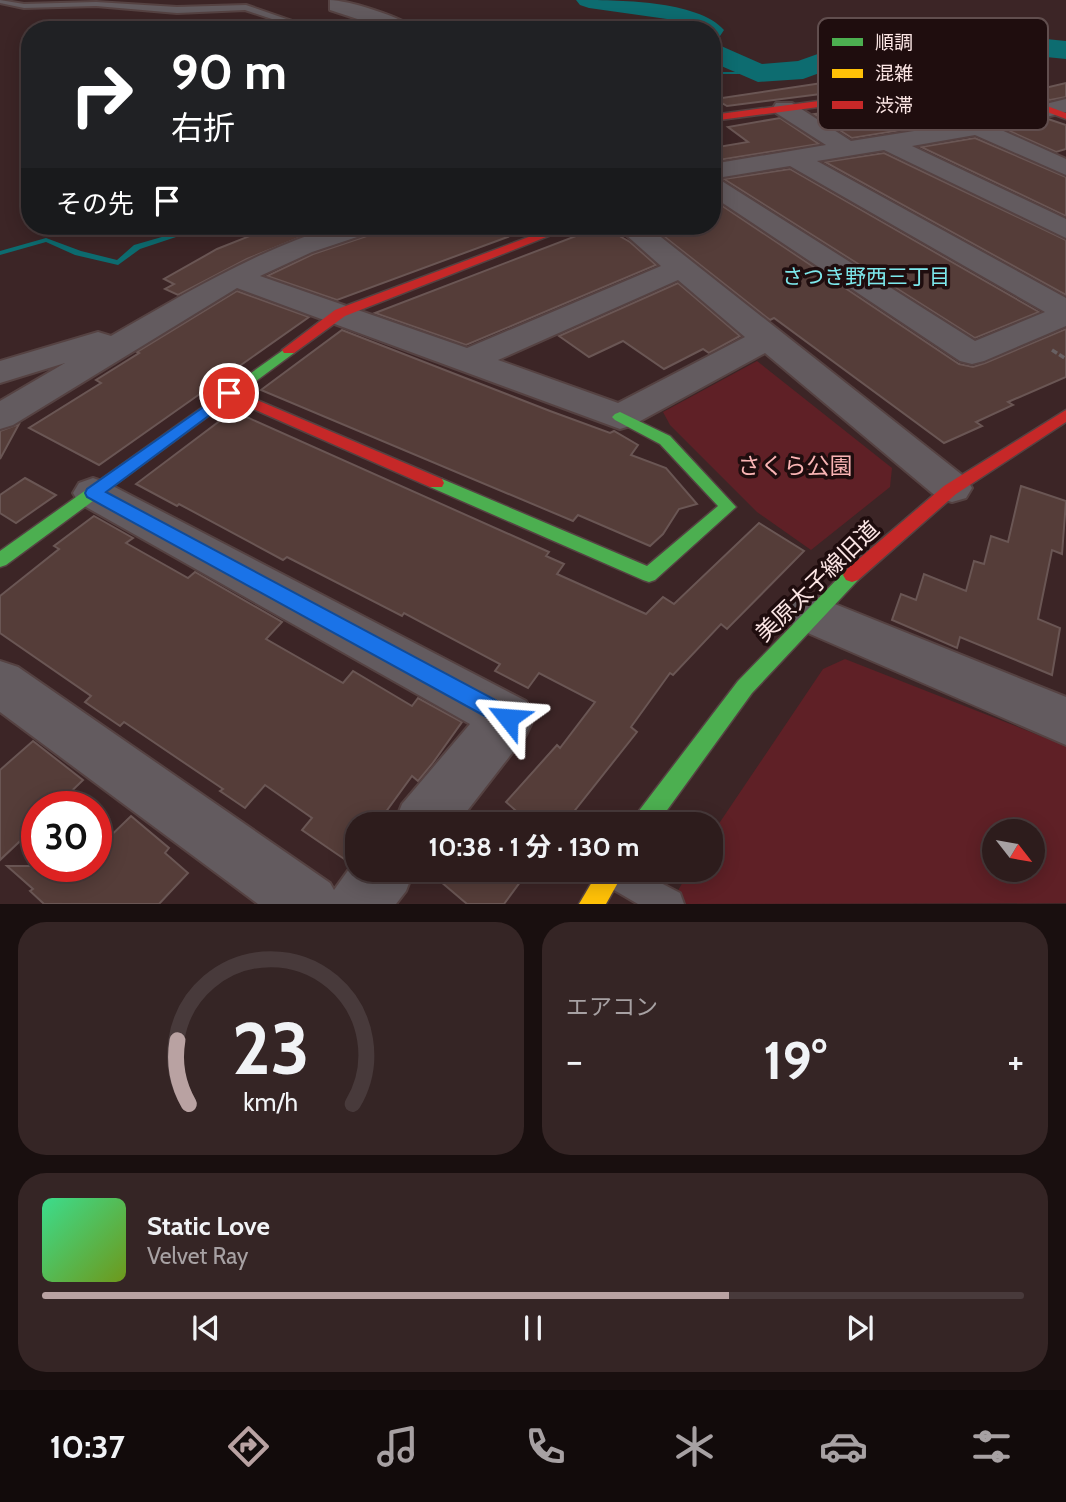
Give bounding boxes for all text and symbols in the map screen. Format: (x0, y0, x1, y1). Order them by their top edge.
legend (818, 18, 1048, 130)
text: 順調 (875, 31, 913, 54)
text: 90 m (171, 42, 287, 101)
icon: right (56, 49, 147, 140)
text: 混雑 (875, 62, 913, 85)
text: 渋滞 (875, 94, 913, 117)
text: 右折 (171, 108, 235, 147)
icon: arrive (148, 182, 186, 220)
text: その先 (56, 188, 134, 220)
district label: さつき野西三丁目 (782, 264, 950, 289)
pin (199, 363, 259, 423)
icon: arrive (210, 374, 248, 412)
park label: さくら公園 (738, 452, 853, 480)
street label: 美原太子線旧道 (749, 515, 885, 647)
position arrow (471, 681, 545, 755)
speed limit sign: 30 (21, 791, 112, 882)
north arrow (982, 819, 1045, 882)
map controls (982, 819, 1045, 882)
text: 10:38 · 1 分 · 130 m (429, 831, 639, 863)
text: エアコン (566, 993, 658, 1021)
text: 23 (232, 1005, 310, 1093)
text: 19° (763, 1029, 827, 1092)
text: − (566, 1037, 583, 1084)
text: + (1007, 1037, 1024, 1084)
text: km/h (244, 1087, 298, 1117)
text: Static Love (147, 1210, 270, 1242)
text: Velvet Ray (147, 1242, 248, 1270)
icon: previous (187, 1309, 225, 1347)
icon: pause (514, 1309, 552, 1347)
icon: next (841, 1309, 879, 1347)
icon: directions (224, 1422, 273, 1471)
icon: music (373, 1422, 422, 1471)
icon: phone (521, 1422, 570, 1471)
icon: climate (670, 1422, 719, 1471)
icon: car (819, 1422, 868, 1471)
icon: filters (967, 1422, 1016, 1471)
text: 10:37 (50, 1427, 125, 1466)

